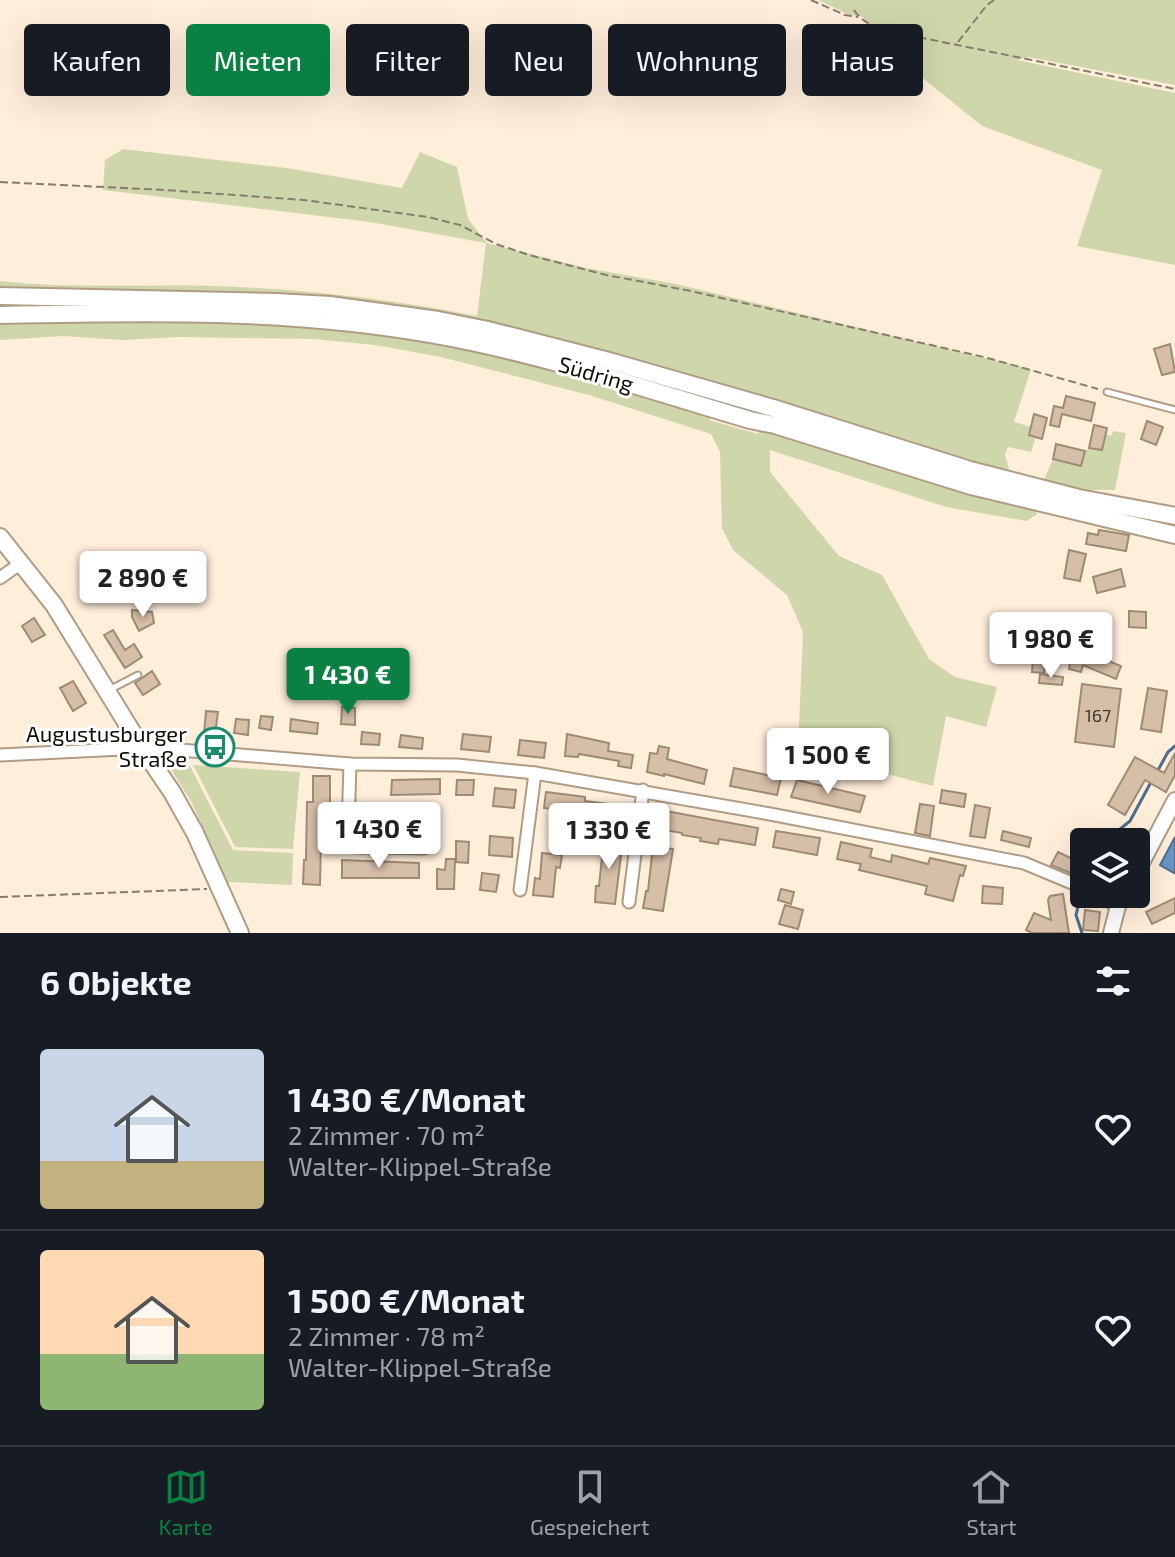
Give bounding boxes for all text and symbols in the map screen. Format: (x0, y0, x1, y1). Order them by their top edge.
chip: Kaufen (24, 24, 170, 96)
chip: Mieten (186, 24, 330, 96)
chip: Filter (346, 24, 469, 96)
chip: Neu (485, 24, 592, 96)
chip: Wohnung (608, 24, 786, 96)
chip: Haus (802, 24, 923, 96)
street label: Südring (556, 350, 637, 396)
pin: 2 890 € (69, 551, 217, 619)
text: 2 890 € (98, 561, 188, 592)
pin: 1 980 € (977, 612, 1125, 680)
text: 1 980 € (1007, 622, 1095, 653)
pin: 1 430 € (274, 648, 422, 716)
text: 1 430 € (305, 658, 391, 689)
house number: 167 (1085, 704, 1111, 726)
place label: Augustusburger Straße (26, 720, 187, 771)
bus stop icon: Augustusburger Straße (194, 726, 236, 768)
pin: 1 500 € (754, 728, 902, 796)
text: 1 500 € (785, 738, 871, 769)
pin: 1 430 € (305, 802, 453, 870)
pin: 1 330 € (535, 803, 683, 871)
text: 1 430 € (336, 812, 422, 843)
text: 1 330 € (566, 813, 652, 844)
map controls (1070, 828, 1150, 908)
button: layers (1070, 828, 1150, 908)
icon: filters (1091, 959, 1135, 1003)
text: 6 Objekte (40, 961, 192, 1002)
text: 1 430 €/Monat (288, 1078, 525, 1119)
icon: home (104, 1081, 200, 1177)
icon: heart (1091, 1107, 1135, 1151)
text: 2 Zimmer · 70 m² (288, 1119, 485, 1150)
text: Walter-Klippel-Straße (288, 1150, 552, 1181)
text: 1 500 €/Monat (288, 1279, 525, 1320)
icon: home (104, 1282, 200, 1378)
icon: heart (1091, 1308, 1135, 1352)
text: 2 Zimmer · 78 m² (288, 1320, 485, 1351)
text: Walter-Klippel-Straße (288, 1351, 552, 1382)
tab: Karte (159, 1465, 213, 1539)
tab: Gespeichert (530, 1465, 649, 1539)
tab: Start (967, 1465, 1016, 1539)

